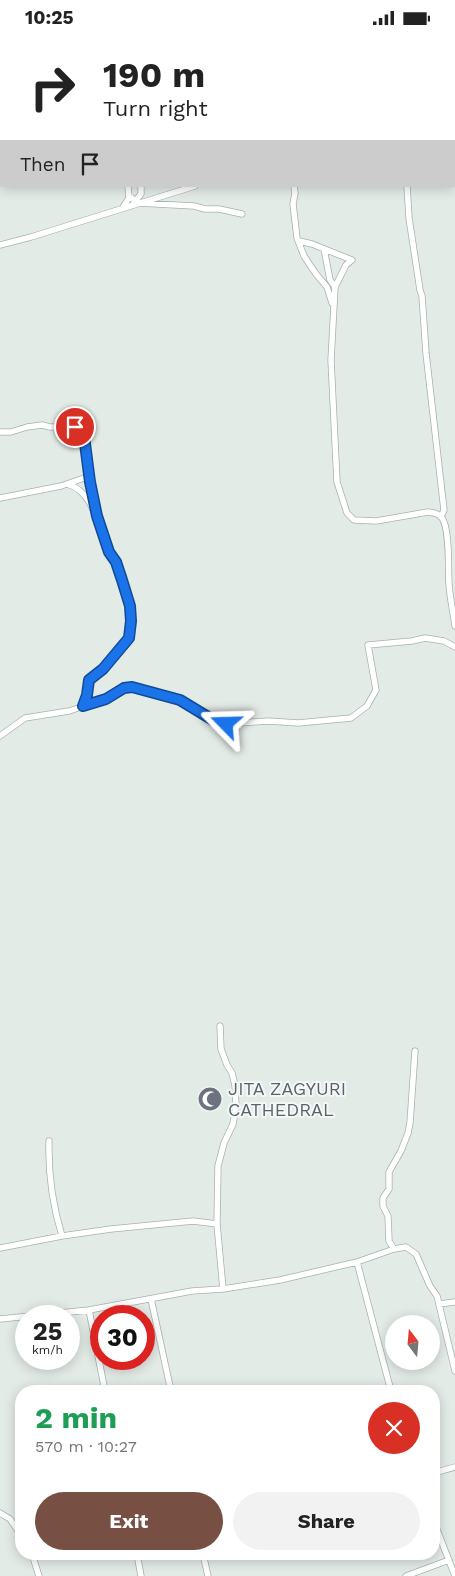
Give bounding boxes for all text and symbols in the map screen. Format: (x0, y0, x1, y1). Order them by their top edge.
text: 10:25 (25, 6, 74, 29)
text: 190 m (103, 54, 205, 96)
icon: right (20, 55, 85, 120)
text: Turn right (103, 96, 208, 121)
icon: arrive (76, 150, 104, 178)
text: Then (20, 153, 66, 176)
pin (54, 406, 96, 448)
icon: arrive (61, 413, 89, 441)
position arrow (199, 697, 251, 749)
place label: JITA ZAGYURI CATHEDRAL (228, 1078, 346, 1120)
mosque icon: JITA ZAGYURI CATHEDRAL (197, 1086, 223, 1112)
speed limit sign: 30 (90, 1305, 155, 1370)
north arrow (385, 1315, 440, 1370)
map controls (385, 1315, 440, 1370)
text: 25 (33, 1317, 62, 1346)
text: km/h (32, 1343, 63, 1357)
text: 2 min (35, 1400, 117, 1435)
button: close (368, 1402, 420, 1454)
text: 570 m · 10:27 (35, 1437, 137, 1456)
button: Exit (35, 1492, 223, 1550)
button: Share (233, 1492, 420, 1550)

